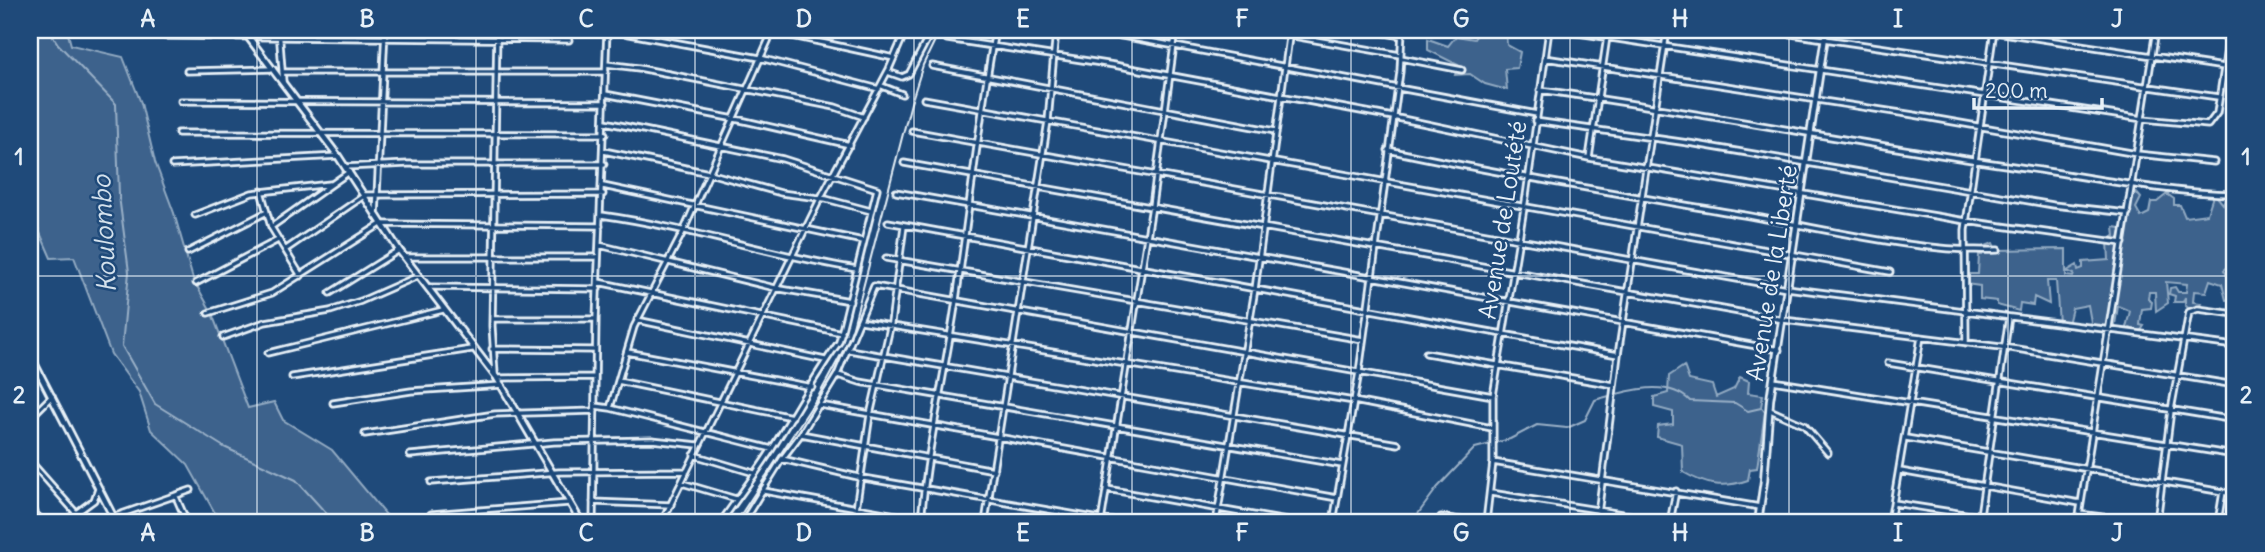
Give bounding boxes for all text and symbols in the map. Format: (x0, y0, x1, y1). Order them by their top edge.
text: A (141, 4, 156, 33)
text: B (359, 4, 375, 33)
text: C (578, 4, 594, 33)
text: D (796, 4, 812, 33)
text: E (1016, 4, 1030, 33)
text: F (1235, 4, 1249, 33)
text: G (1453, 4, 1469, 33)
text: H (1672, 4, 1688, 33)
text: I (1893, 4, 1903, 33)
text: J (2111, 4, 2123, 33)
scale bar (1974, 66, 2102, 110)
text: 200 m (1985, 77, 2048, 104)
street label: Avenue de Loutété (1472, 118, 1533, 321)
text: 1 (14, 142, 24, 171)
text: 1 (2241, 142, 2251, 171)
street label: Avenue de la Liberté (1739, 162, 1803, 383)
water label: Koulombo (84, 173, 123, 294)
text: 2 (13, 380, 26, 409)
text: 2 (2240, 380, 2253, 409)
text: A (141, 518, 156, 547)
text: B (359, 518, 375, 547)
text: C (578, 518, 594, 547)
text: D (796, 518, 812, 547)
text: E (1016, 518, 1030, 547)
text: F (1235, 518, 1249, 547)
text: G (1453, 518, 1469, 547)
text: H (1672, 518, 1688, 547)
text: I (1893, 518, 1903, 547)
text: J (2111, 518, 2123, 547)

